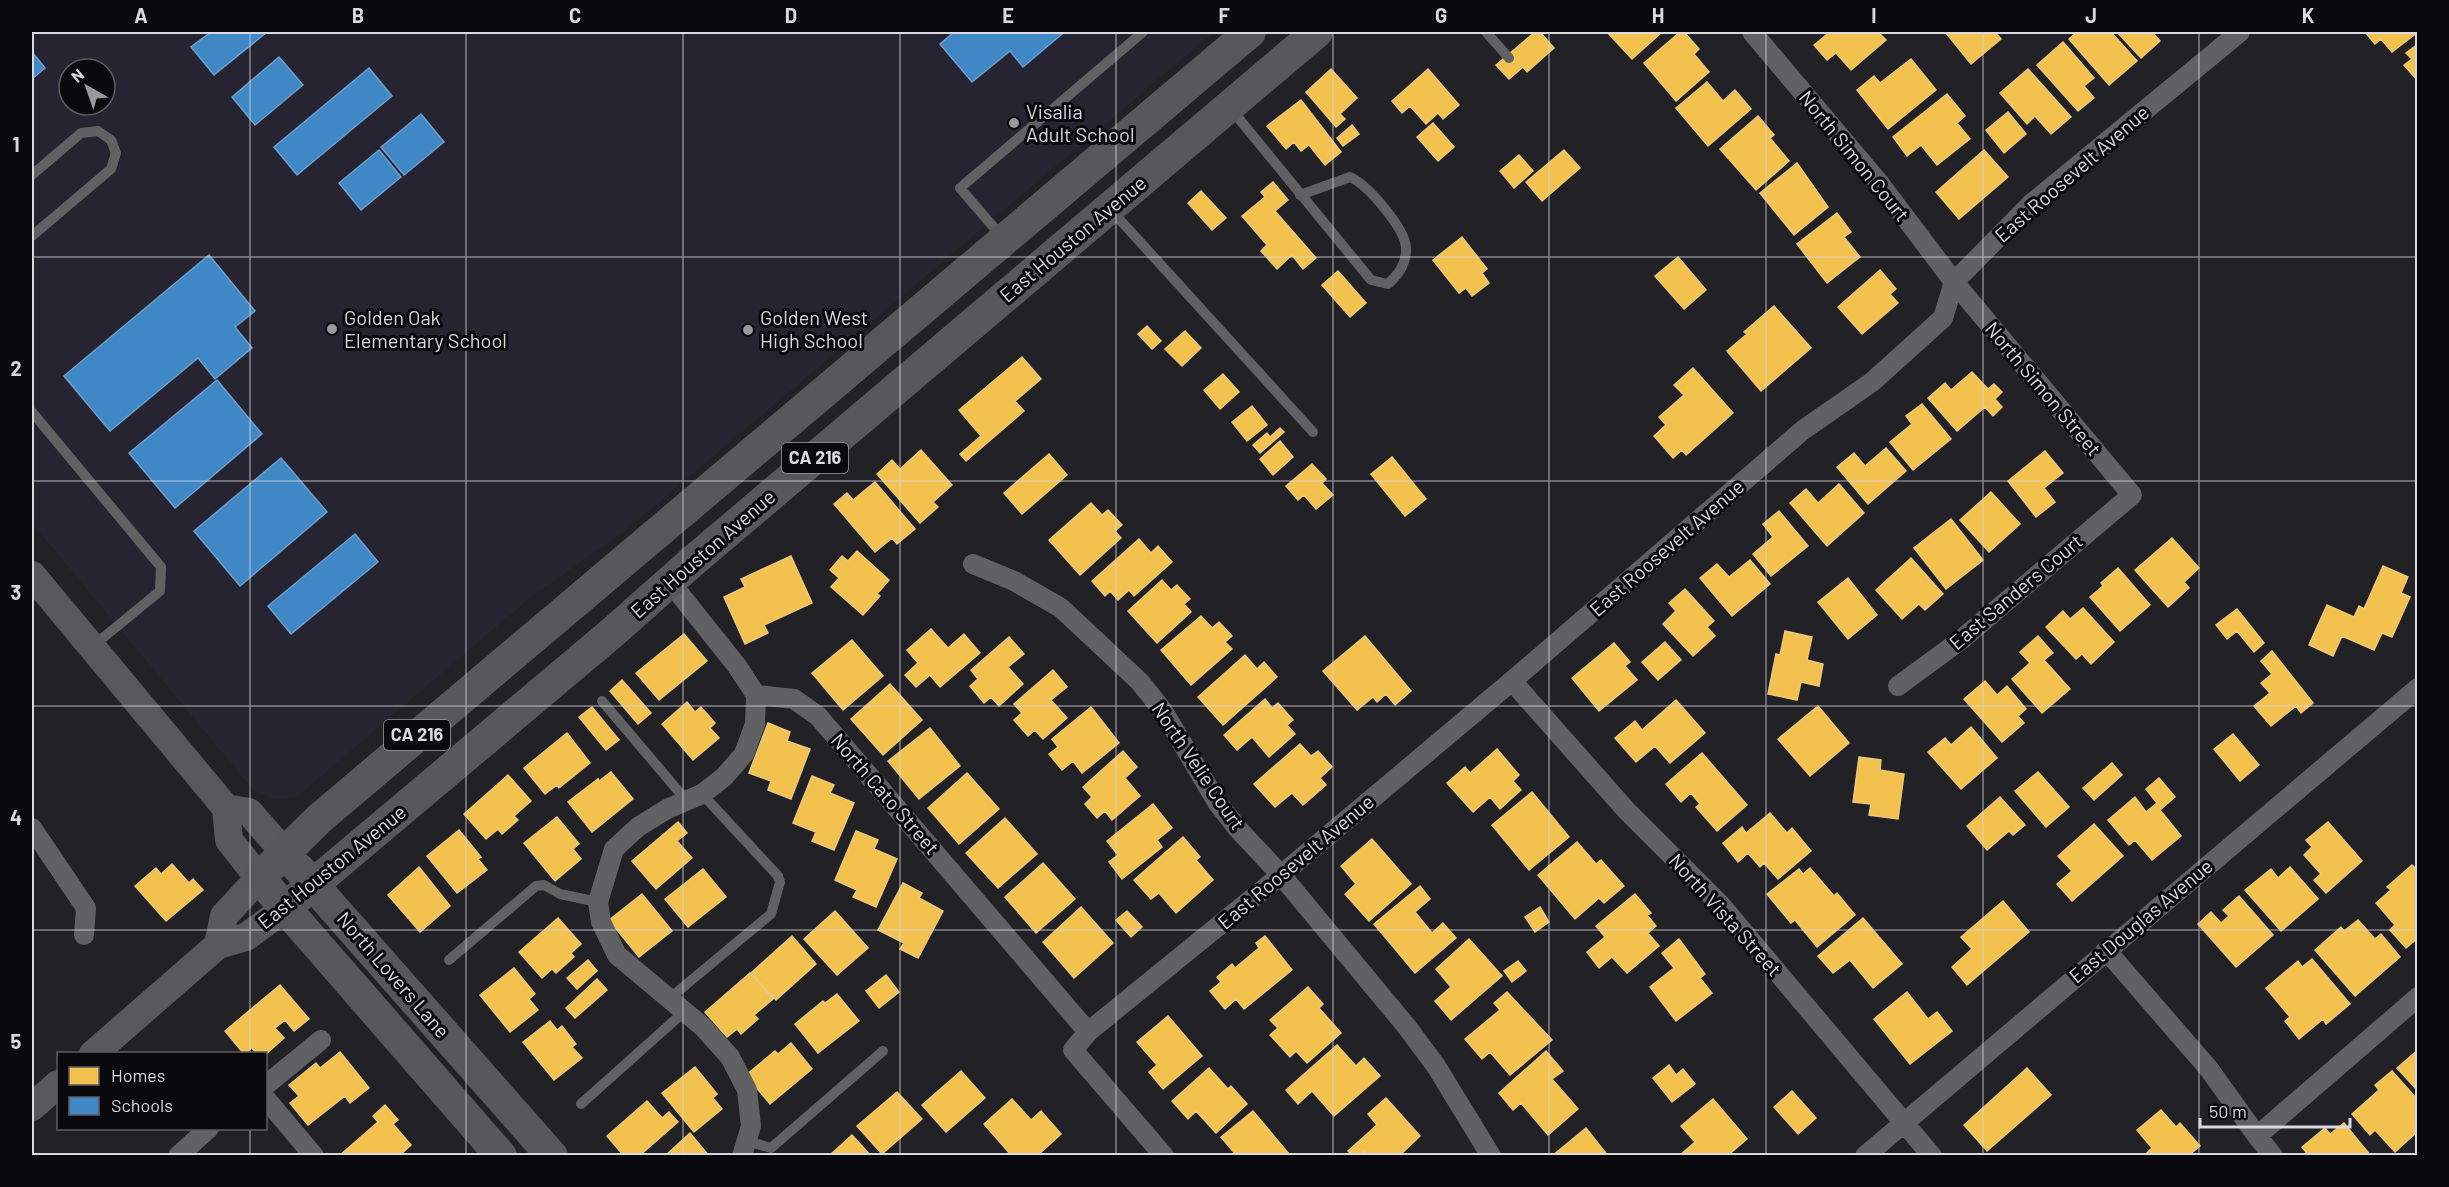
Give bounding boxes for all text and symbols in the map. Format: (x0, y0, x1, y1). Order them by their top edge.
text: A (134, 3, 148, 27)
text: B (352, 3, 364, 27)
text: C (569, 3, 581, 27)
text: D (785, 3, 797, 27)
text: E (1002, 3, 1014, 27)
text: F (1218, 3, 1230, 27)
text: G (1435, 3, 1447, 27)
text: H (1652, 3, 1664, 27)
text: I (1871, 3, 1877, 27)
text: J (2085, 3, 2097, 27)
text: K (2302, 3, 2315, 27)
north arrow (57, 57, 117, 117)
text: N (67, 64, 87, 86)
street label: North Simon Court (1795, 85, 1915, 226)
place label: Visalia Adult School (1026, 99, 1135, 146)
street label: East Roosevelt Avenue (1989, 100, 2153, 247)
marker: Visalia Adult School (1007, 116, 1021, 130)
text: 1 (12, 132, 20, 156)
street label: East Houston Avenue (994, 170, 1150, 306)
place label: Golden Oak Elementary School (344, 305, 507, 352)
place label: Golden West High School (760, 305, 868, 352)
street label: North Simon Street (1981, 316, 2107, 460)
marker: Golden Oak Elementary School (325, 322, 339, 336)
marker: Golden West High School (741, 323, 755, 337)
text: 2 (10, 356, 22, 380)
road number: CA 216 (782, 443, 848, 473)
street label: East Roosevelt Avenue (1584, 474, 1748, 621)
street label: East Houston Avenue (625, 484, 780, 623)
street label: East Sanders Court (1944, 528, 2087, 654)
text: 3 (11, 580, 21, 604)
street label: North Velie Court (1147, 697, 1250, 834)
road number: CA 216 (384, 720, 450, 750)
street label: North Cato Street (827, 728, 945, 859)
street label: East Roosevelt Avenue (1212, 789, 1378, 934)
street label: East Houston Avenue (252, 799, 410, 933)
text: 4 (10, 805, 22, 829)
street label: North Vista Street (1664, 848, 1787, 981)
street label: East Douglas Avenue (2064, 853, 2217, 987)
street label: North Lovers Lane (332, 906, 455, 1042)
text: 5 (11, 1029, 22, 1053)
legend (57, 1052, 267, 1130)
text: Homes (111, 1064, 165, 1086)
scale bar (2200, 1091, 2350, 1129)
text: Schools (111, 1094, 173, 1116)
text: 50 m (2209, 1100, 2247, 1122)

